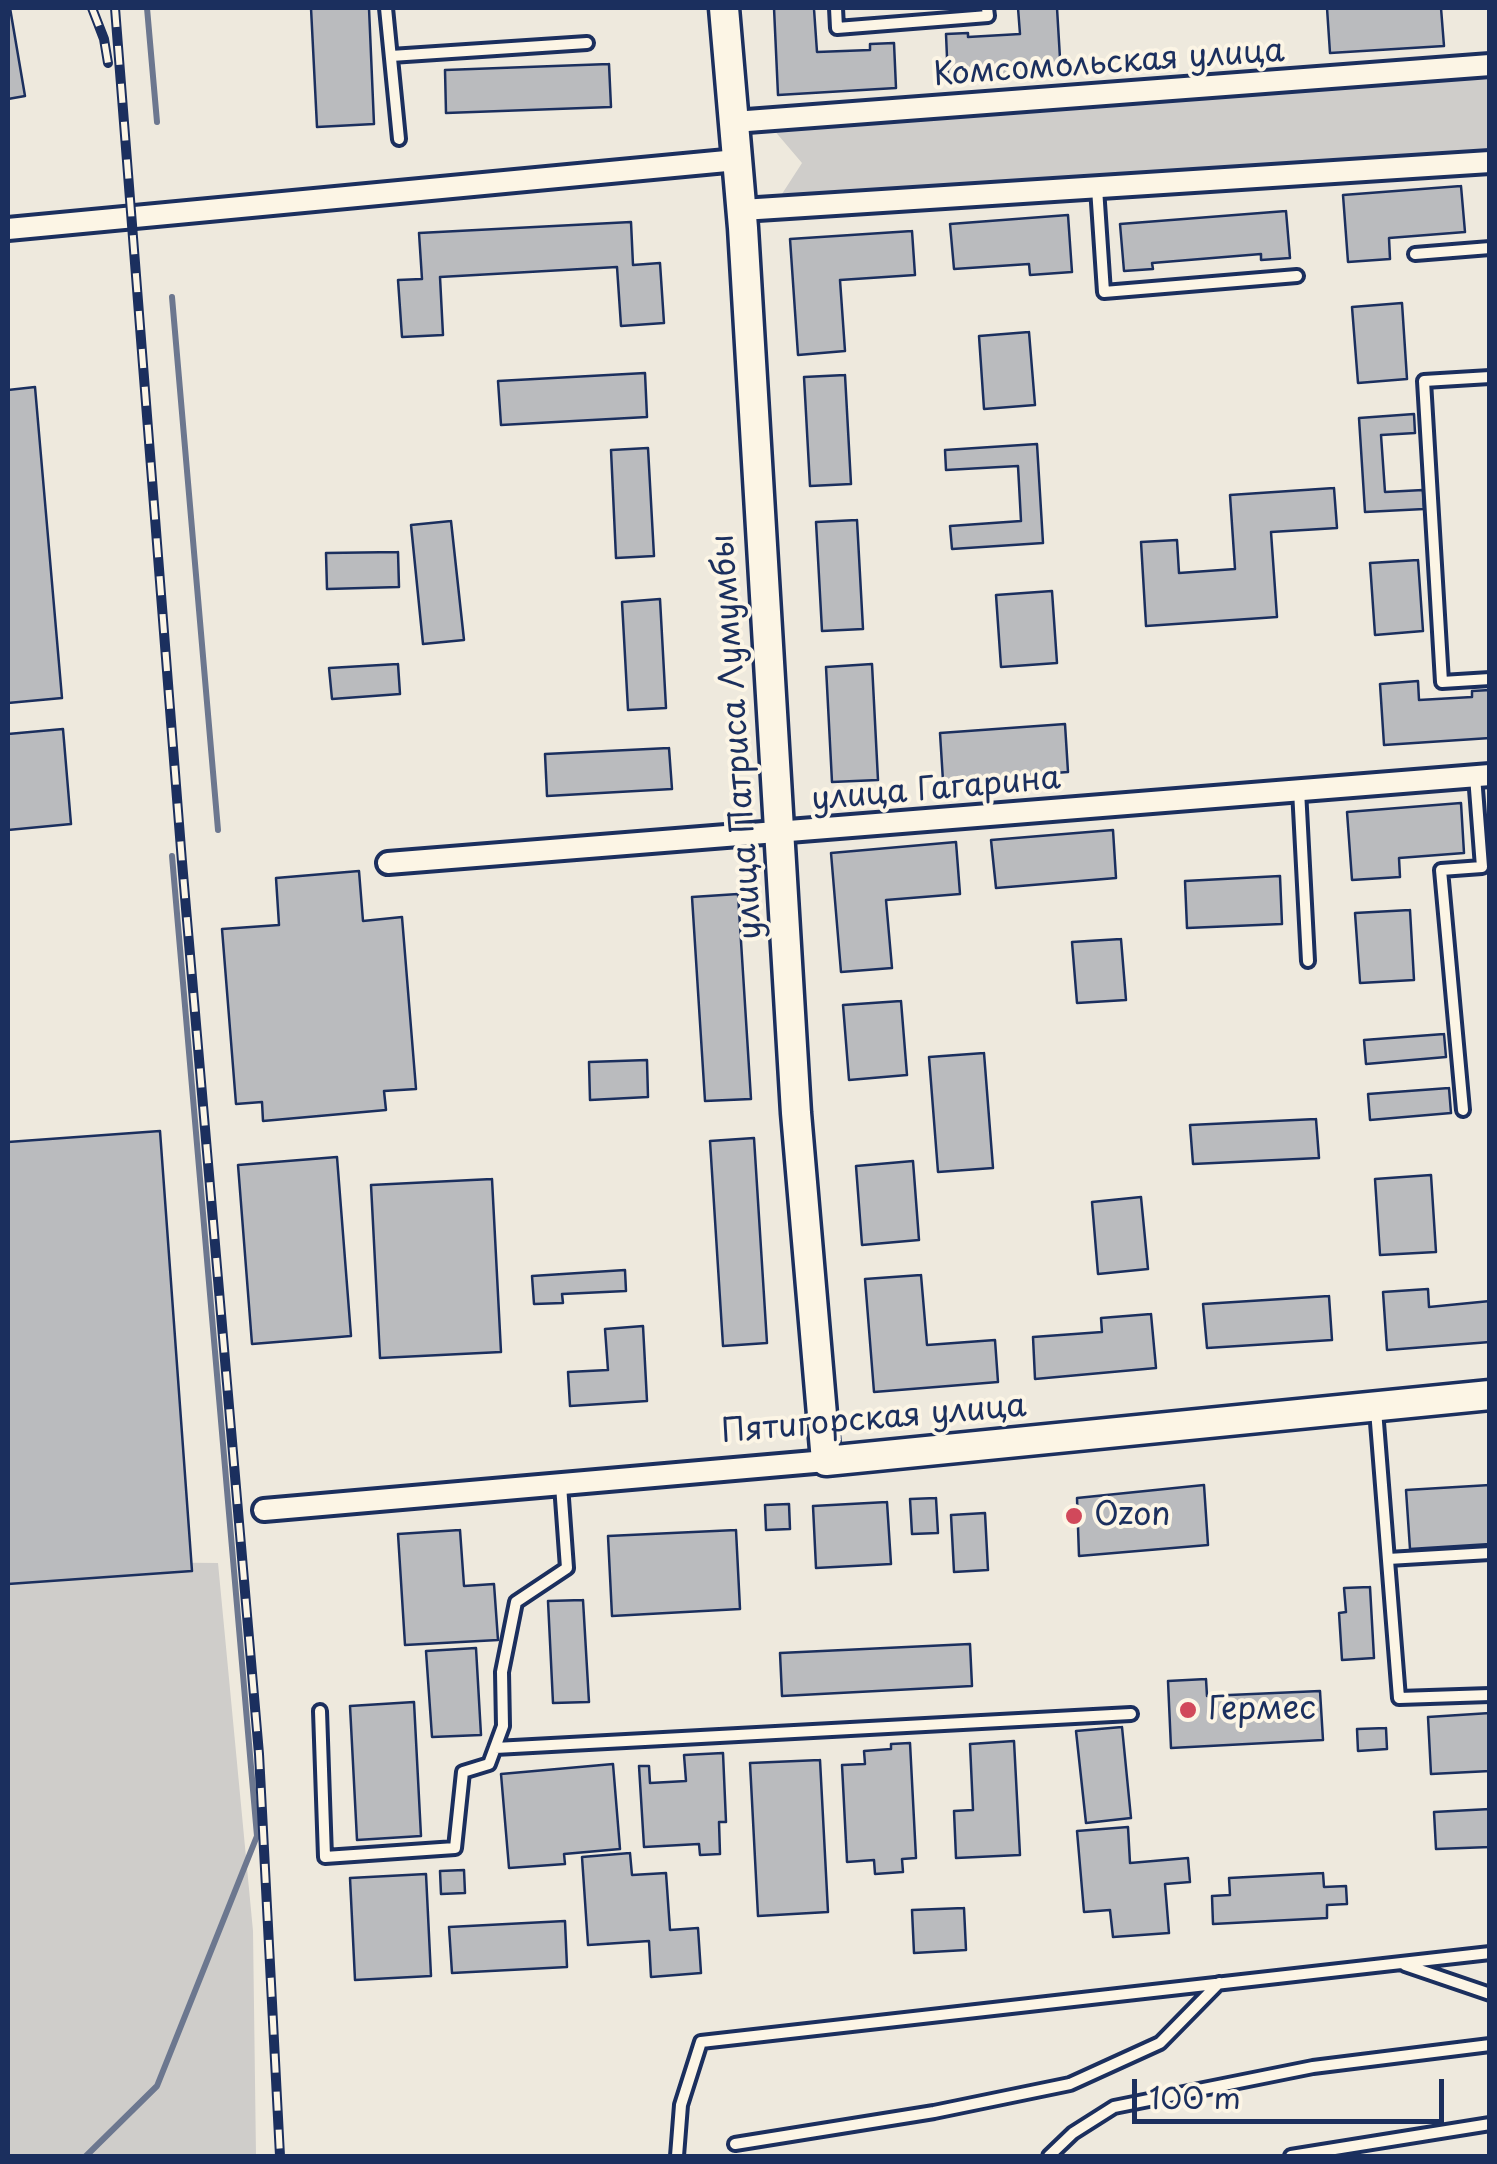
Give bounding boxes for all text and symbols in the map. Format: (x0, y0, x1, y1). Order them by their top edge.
street label: Комсомольская улица (932, 33, 1286, 95)
street label: улица Патриса Лумумбы (705, 533, 771, 941)
street label: улица Гагарина (810, 760, 1062, 820)
street label: Пятигорская улица (720, 1388, 1028, 1452)
place label: Ozon (1094, 1497, 1171, 1535)
marker: Ozon (1063, 1505, 1085, 1527)
place label: Гермес (1208, 1691, 1316, 1729)
marker: Гермес (1177, 1699, 1199, 1721)
scale bar (1137, 2059, 1450, 2121)
text: 100 m (1149, 2074, 1241, 2119)

